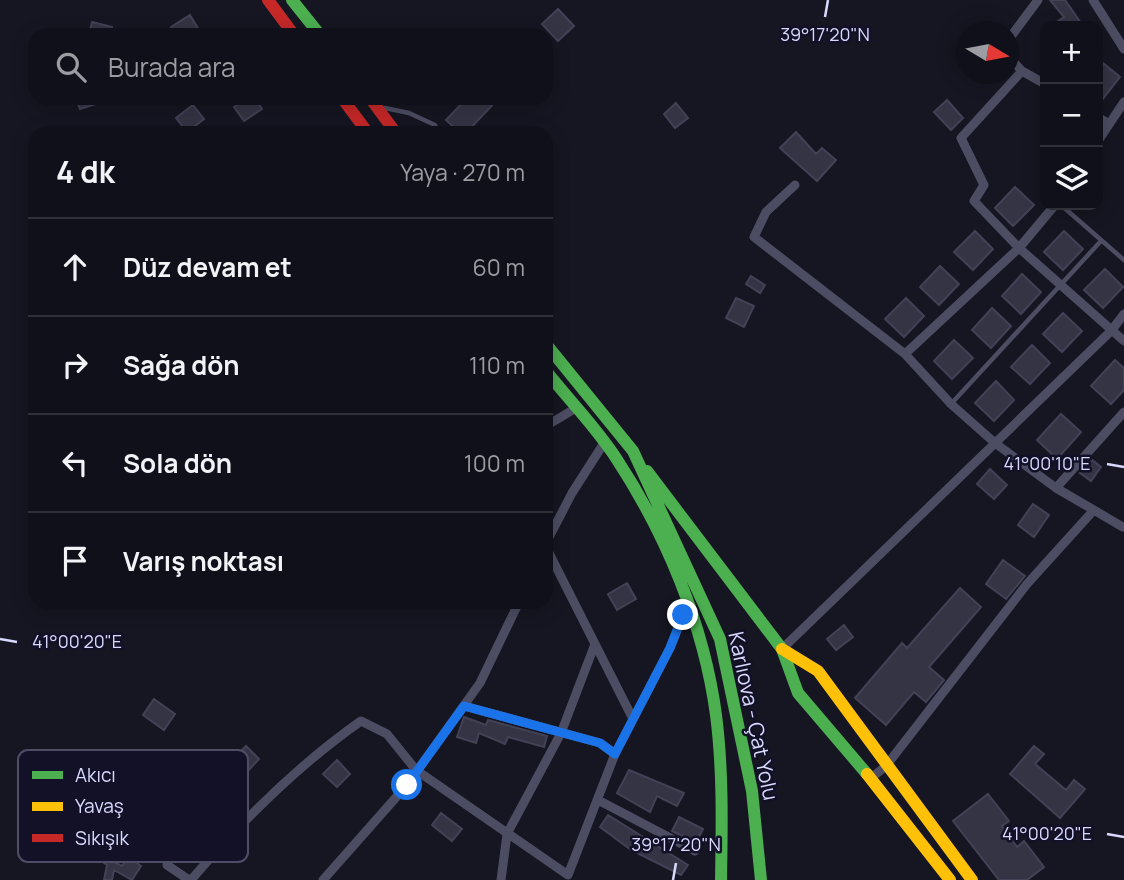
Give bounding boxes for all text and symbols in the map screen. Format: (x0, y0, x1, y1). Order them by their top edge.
north arrow (956, 21, 1019, 84)
map controls (1040, 21, 1103, 210)
button: + (1040, 21, 1103, 84)
text: 39°17'20"N (780, 22, 870, 46)
search box (28, 28, 553, 105)
icon: search (52, 48, 90, 86)
text: Burada ara (108, 49, 235, 85)
button: − (1040, 84, 1103, 147)
button: layers (1040, 147, 1103, 210)
text: 4 dk (56, 151, 115, 192)
text: Yaya · 270 m (400, 156, 525, 188)
icon: ahead (56, 248, 94, 286)
text: Düz devam et (123, 249, 292, 285)
text: 60 m (473, 251, 525, 283)
icon: right (56, 346, 94, 384)
text: Sağa dön (123, 347, 240, 383)
text: 110 m (469, 349, 525, 381)
icon: left (56, 444, 94, 482)
text: Sola dön (123, 445, 232, 481)
text: 100 m (464, 447, 525, 479)
text: 41°00'10"E (1004, 451, 1090, 475)
icon: arrive (56, 542, 94, 580)
text: Varış noktası (123, 543, 284, 579)
route end (667, 599, 698, 630)
text: 41°00'20"E (32, 629, 122, 653)
street label: Karlıova - Çat Yolu (722, 629, 786, 803)
legend (18, 750, 248, 862)
text: Akıcı (75, 762, 116, 788)
route start (391, 769, 422, 800)
text: Yavaş (75, 793, 124, 819)
text: 41°00'20"E (1002, 821, 1092, 845)
text: Sıkışık (75, 825, 129, 851)
text: 39°17'20"N (631, 832, 721, 856)

